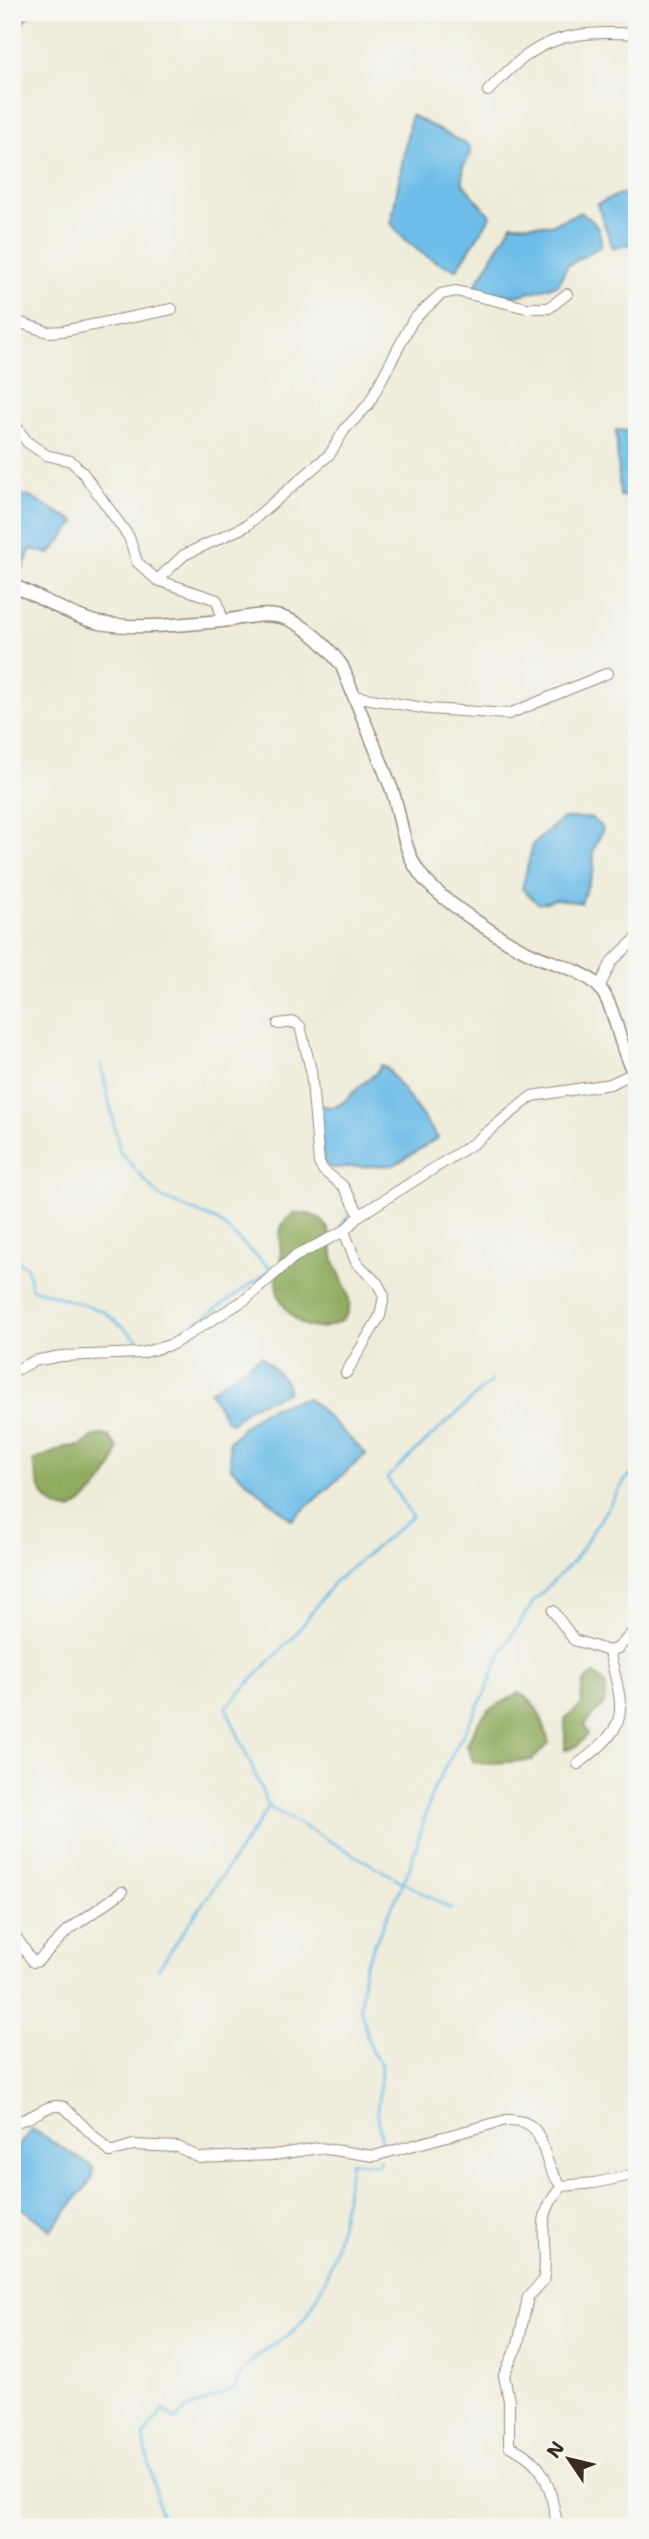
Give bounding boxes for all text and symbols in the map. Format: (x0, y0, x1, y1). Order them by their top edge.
north arrow (534, 2424, 604, 2494)
text: N (541, 2436, 570, 2463)

